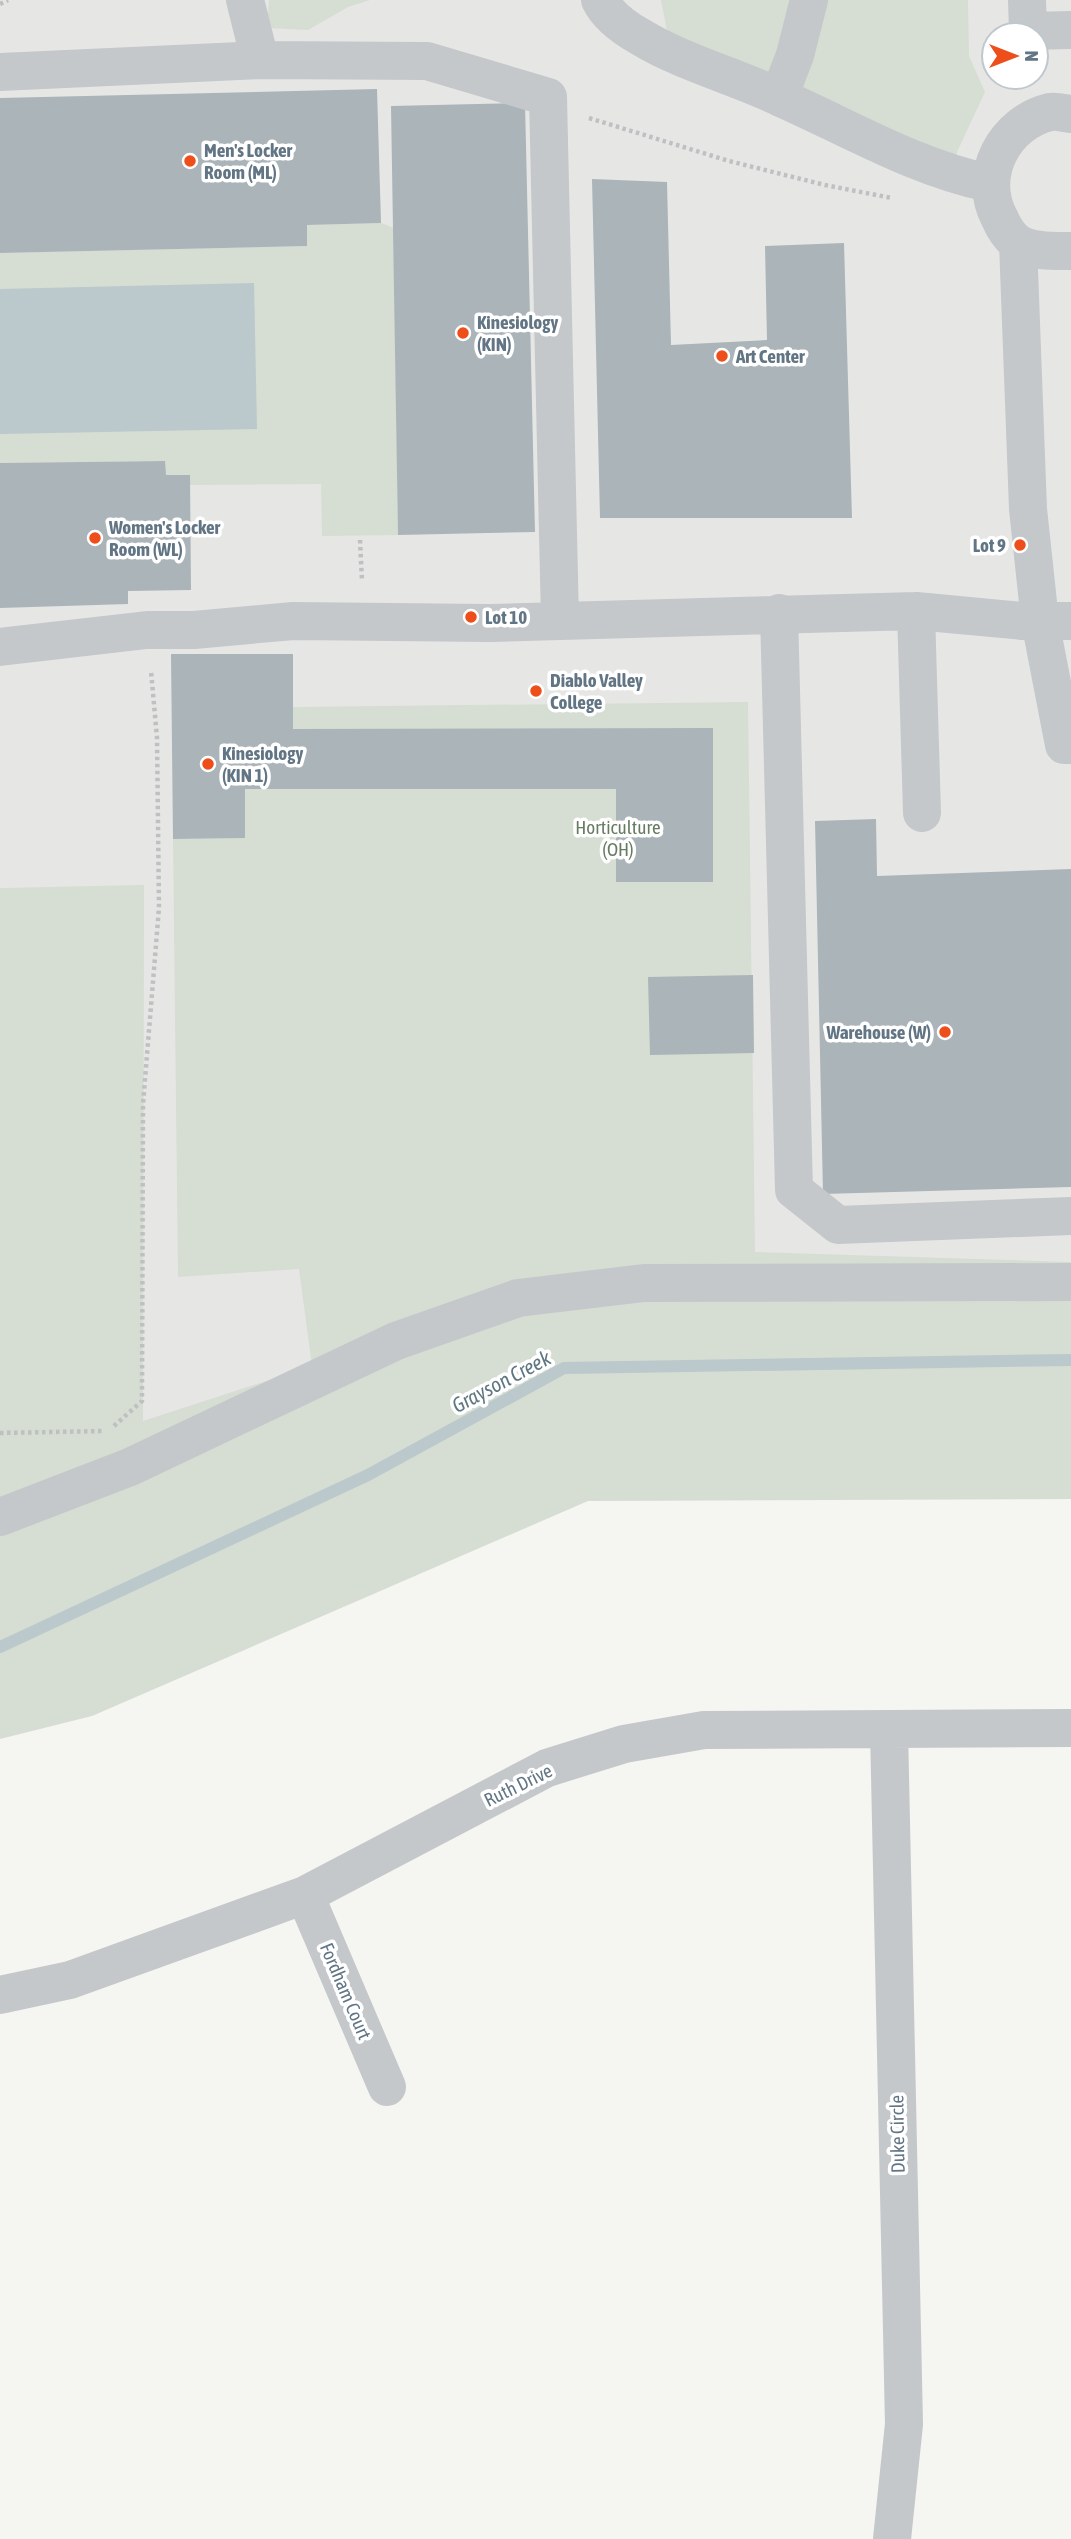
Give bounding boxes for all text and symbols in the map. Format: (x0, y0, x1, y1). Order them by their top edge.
north arrow (980, 21, 1050, 91)
text: N (1021, 50, 1043, 62)
place label: Men's Locker Room (ML) (204, 139, 293, 183)
marker: Men's Locker Room (ML) (182, 153, 198, 169)
place label: Kinesiology (KIN) (477, 311, 558, 355)
marker: Kinesiology (KIN) (455, 325, 471, 341)
place label: Art Center (735, 345, 805, 367)
marker: Art Center (714, 348, 730, 364)
place label: Women's Locker Room (WL) (108, 516, 221, 560)
marker: Women's Locker Room (WL) (87, 530, 103, 546)
place label: Lot 9 (973, 534, 1006, 556)
marker: Lot 9 (1012, 537, 1028, 553)
place label: Lot 10 (485, 606, 527, 628)
marker: Lot 10 (463, 609, 479, 625)
place label: Diablo Valley College (550, 669, 643, 713)
marker: Diablo Valley College (528, 683, 544, 699)
place label: Kinesiology (KIN 1) (222, 742, 303, 786)
marker: Kinesiology (KIN 1) (200, 756, 216, 772)
park label: Horticulture (OH) (575, 816, 661, 860)
place label: Warehouse (W) (826, 1021, 931, 1043)
marker: Warehouse (W) (937, 1024, 953, 1040)
water label: Grayson Creek (448, 1345, 555, 1417)
street label: Ruth Drive (480, 1759, 556, 1811)
street label: Fordham Court (316, 1939, 376, 2043)
street label: Duke Circle (885, 2095, 909, 2173)

